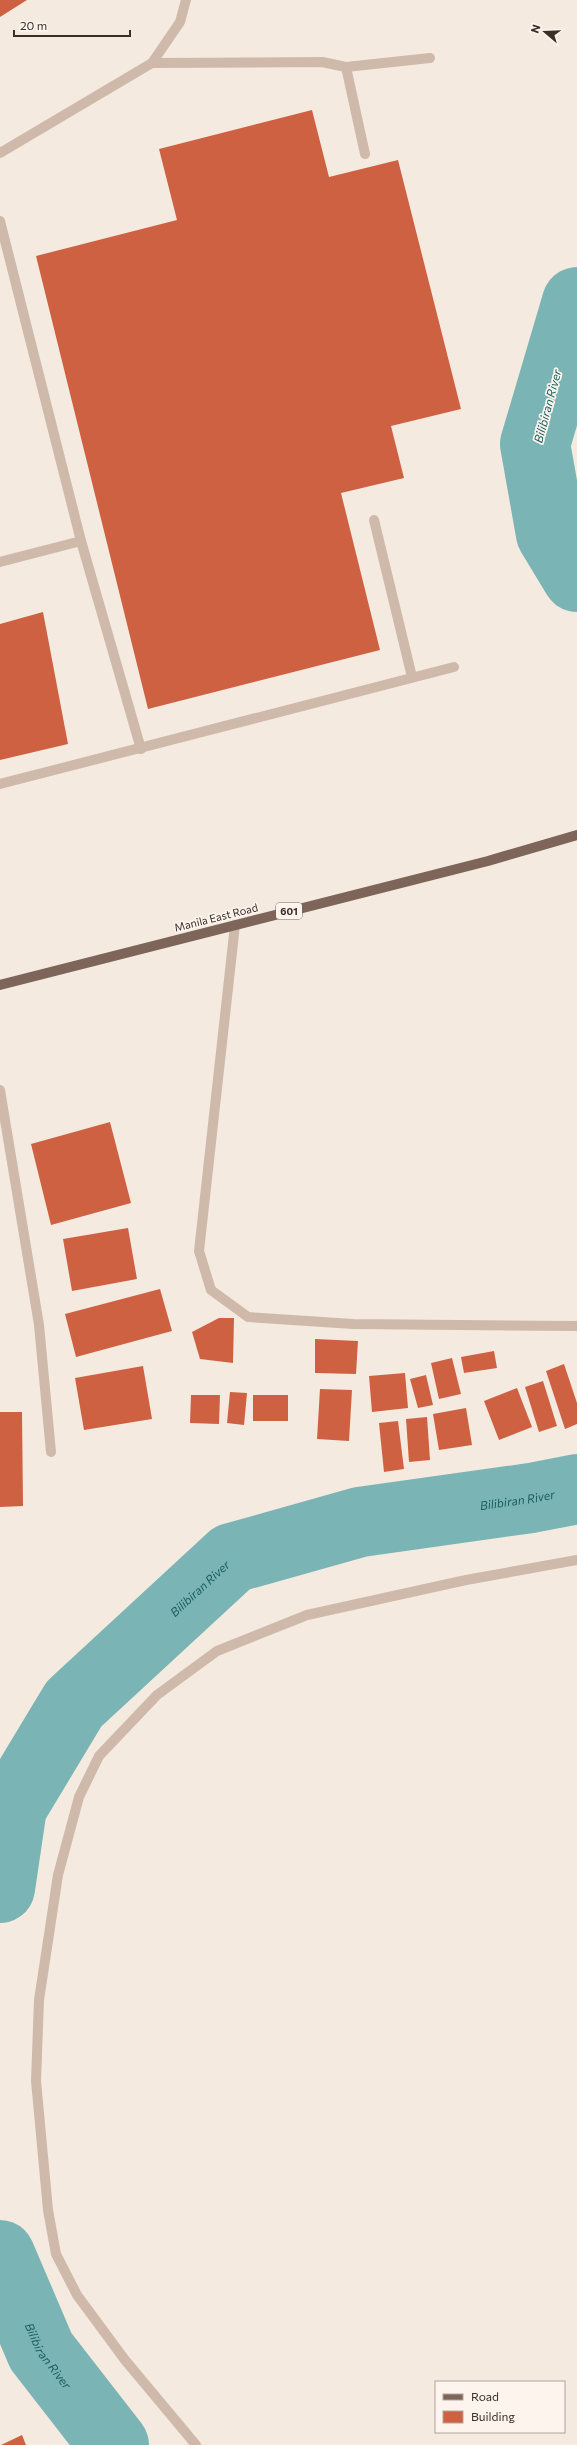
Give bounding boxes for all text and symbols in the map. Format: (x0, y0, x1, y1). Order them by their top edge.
scale bar (14, 12, 130, 38)
north arrow (525, 12, 565, 52)
text: 20 m (20, 18, 47, 32)
text: N (528, 23, 543, 35)
water label: Bilibiran River (530, 367, 564, 444)
street label: Manila East Road (173, 900, 259, 934)
road number: 601 (276, 903, 302, 919)
water label: Bilibiran River (479, 1486, 557, 1512)
water label: Bilibiran River (167, 1556, 233, 1619)
water label: Bilibiran River (23, 2320, 75, 2392)
legend (435, 2381, 565, 2433)
text: Road (471, 2389, 499, 2403)
text: Building (471, 2409, 515, 2423)

